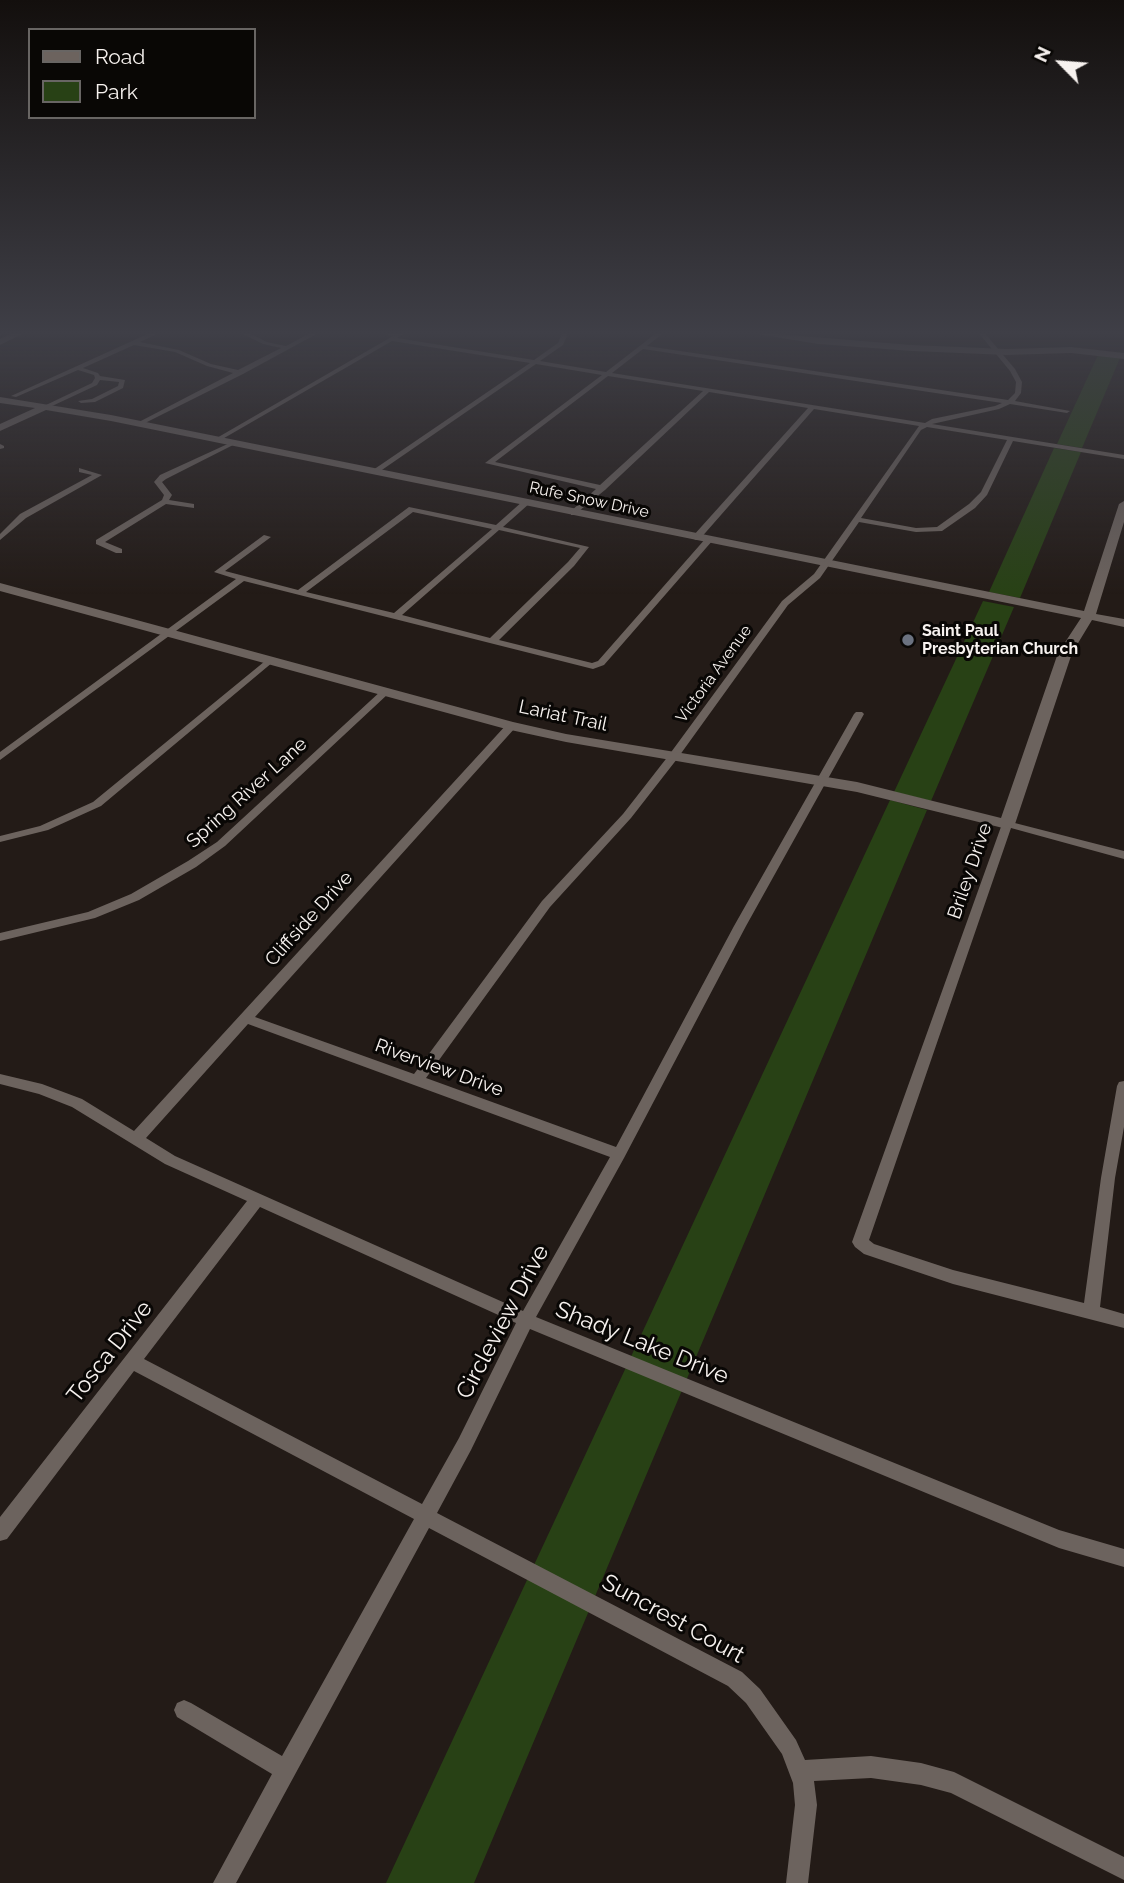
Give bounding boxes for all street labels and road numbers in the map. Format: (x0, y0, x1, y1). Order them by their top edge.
street label: Rufe Snow Drive (527, 478, 651, 522)
street label: Victoria Avenue (672, 621, 756, 727)
street label: Lariat Trail (517, 696, 609, 736)
street label: Spring River Lane (182, 733, 312, 853)
street label: Briley Drive (943, 820, 997, 922)
street label: Cliffside Drive (260, 867, 358, 971)
street label: Riverview Drive (372, 1034, 506, 1102)
street label: Circleview Drive (451, 1240, 555, 1404)
street label: Tosca Drive (62, 1295, 158, 1409)
street label: Shady Lake Drive (551, 1296, 733, 1390)
street label: Suncrest Court (597, 1569, 749, 1669)

